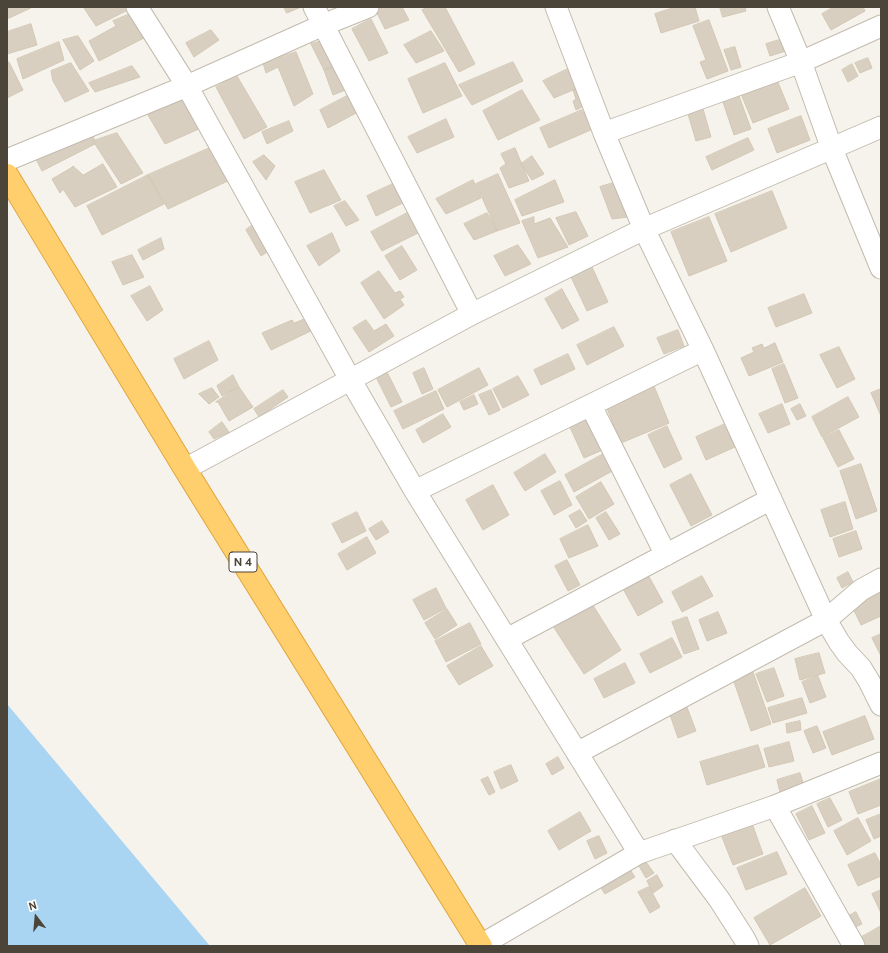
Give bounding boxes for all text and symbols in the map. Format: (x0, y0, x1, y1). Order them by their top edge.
road number: N 4 (229, 552, 257, 572)
north arrow (16, 897, 56, 937)
text: N (27, 898, 38, 913)

